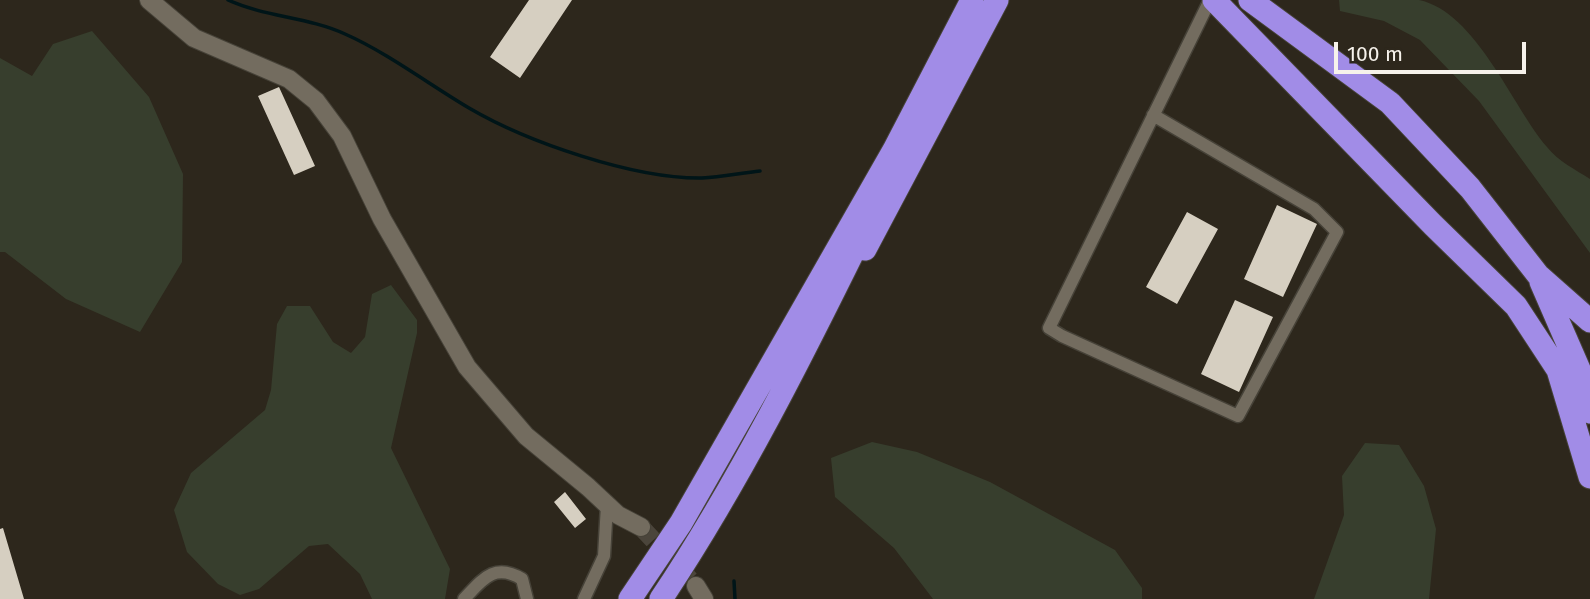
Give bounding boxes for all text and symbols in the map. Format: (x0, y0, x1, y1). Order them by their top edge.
scale bar (1338, 28, 1530, 72)
text: 100 m (1347, 41, 1403, 67)

